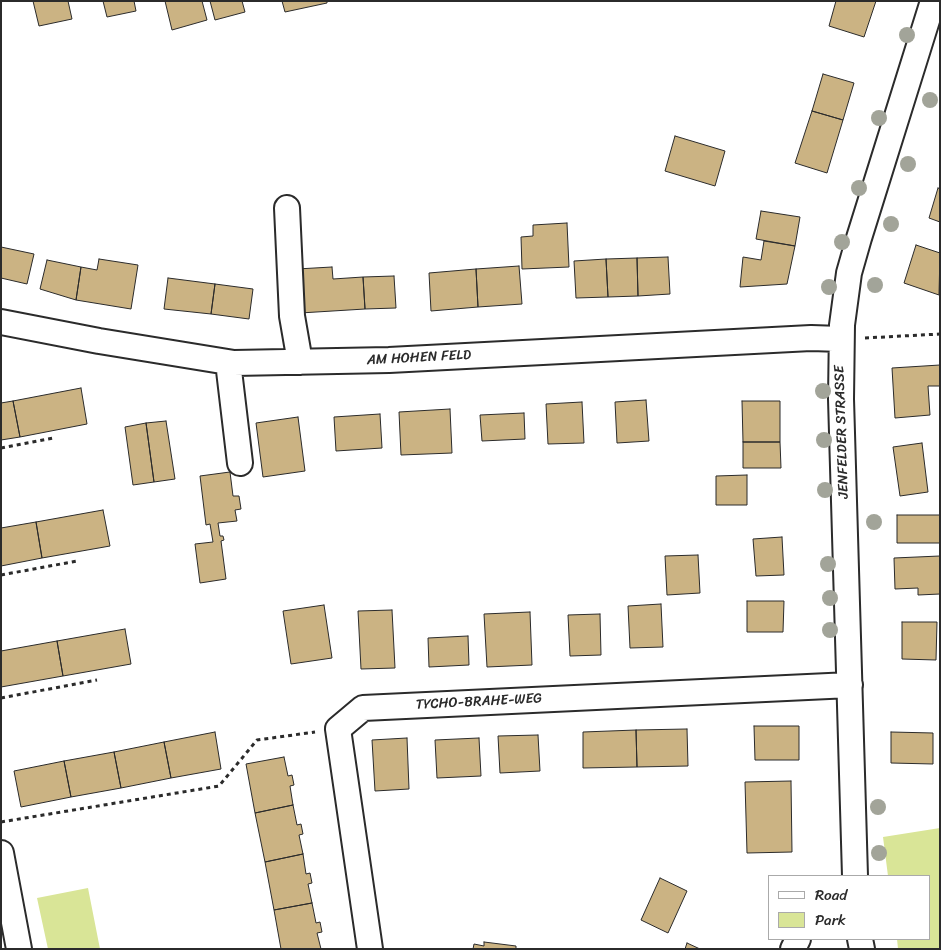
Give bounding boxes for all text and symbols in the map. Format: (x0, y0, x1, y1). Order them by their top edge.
street label: AM HOHEN FELD (366, 347, 472, 369)
street label: JENFELDER STRASSE (831, 365, 853, 499)
street label: TYCHO-BRAHE-WEG (415, 690, 543, 714)
legend (768, 875, 931, 940)
text: Road (815, 882, 847, 908)
text: Park (815, 907, 846, 933)

